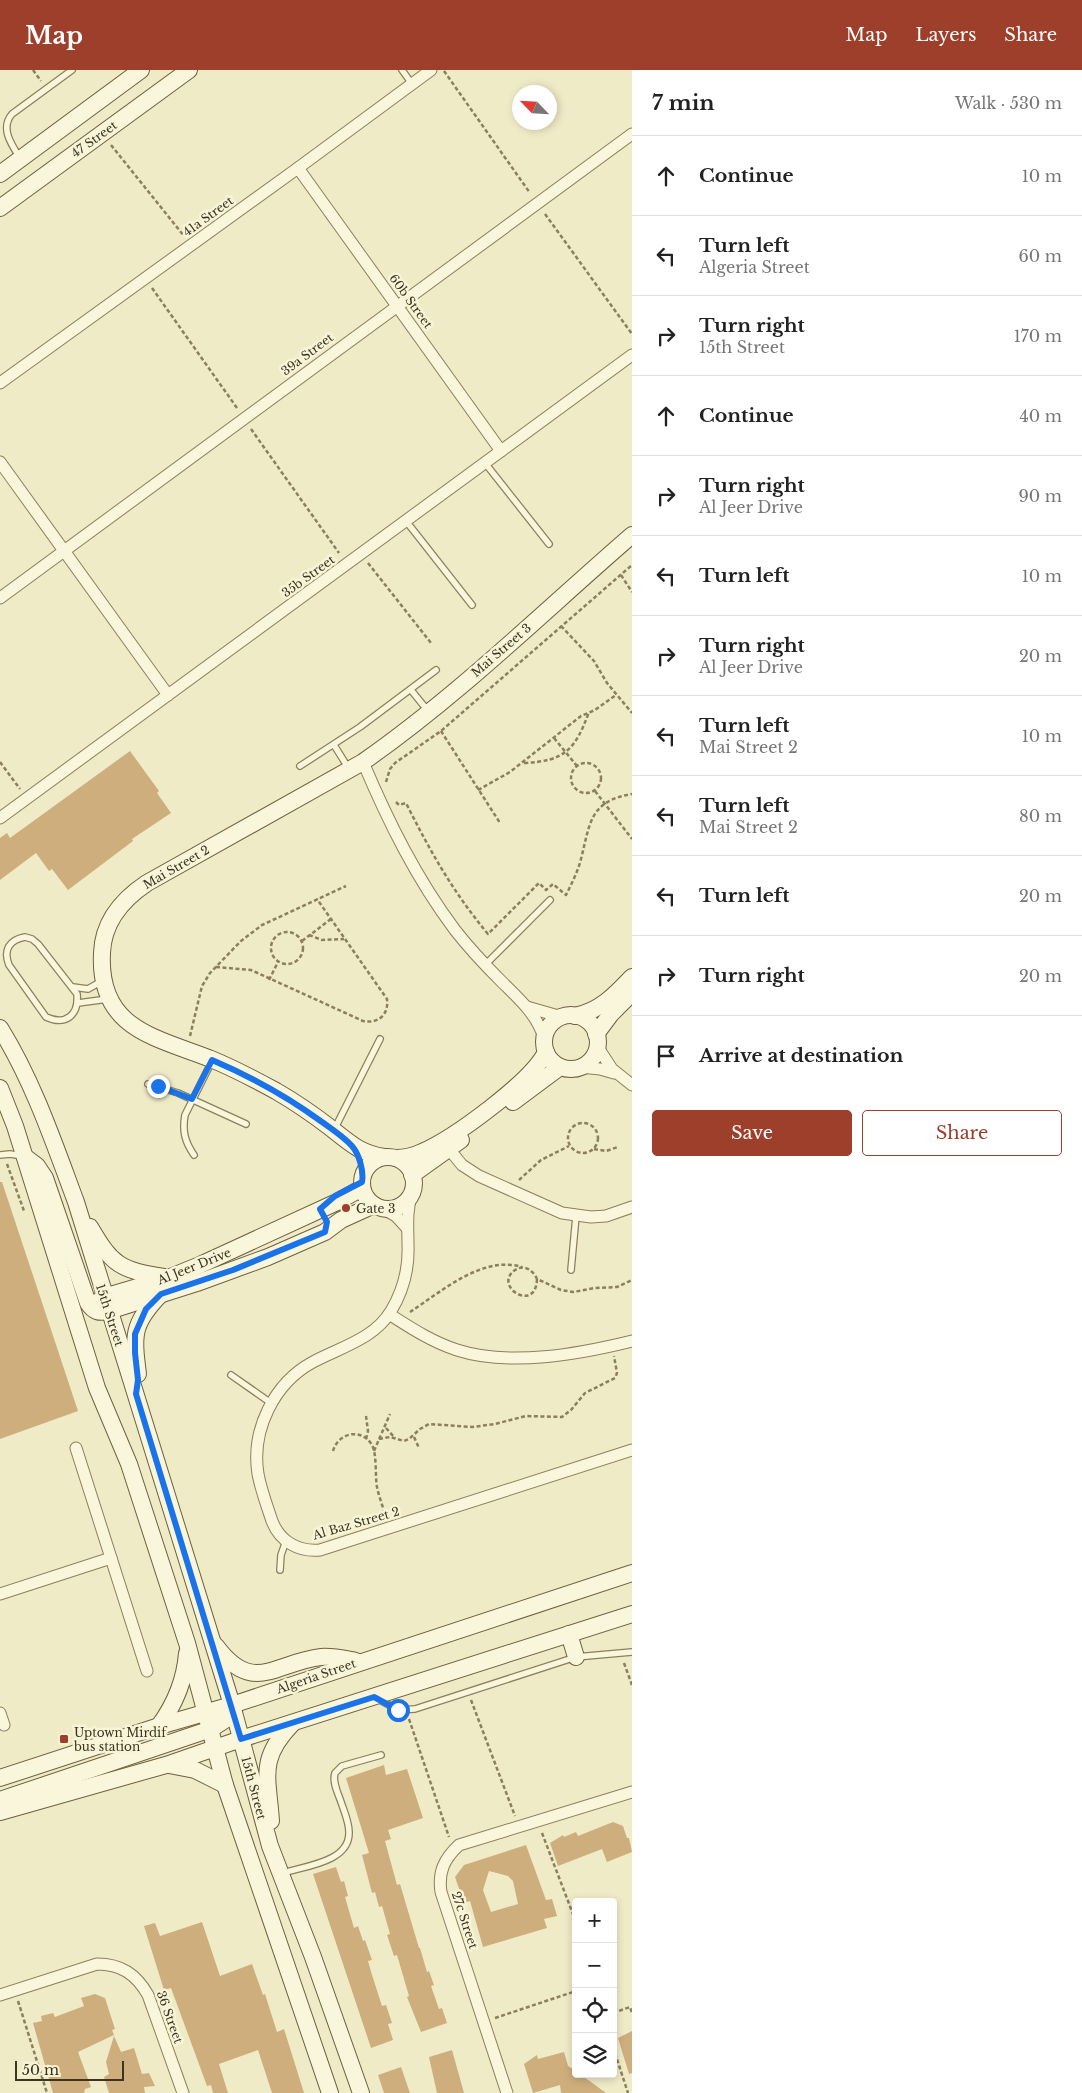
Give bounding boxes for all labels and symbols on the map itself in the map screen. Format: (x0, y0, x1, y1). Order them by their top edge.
north arrow (512, 85, 557, 130)
street label: 47 Street (68, 117, 120, 161)
street label: 41a Street (180, 192, 236, 239)
street label: 60b Street (386, 271, 436, 332)
street label: 39a Street (278, 329, 336, 378)
street label: 35b Street (279, 552, 338, 600)
street label: Mai Street 3 (468, 620, 534, 680)
street label: Mai Street 2 (140, 842, 212, 892)
route end (147, 1075, 170, 1098)
place label: Gate 3 (356, 1201, 395, 1216)
marker: Gate 3 (340, 1202, 352, 1214)
street label: Al Jeer Drive (154, 1244, 233, 1288)
street label: 15th Street (93, 1282, 127, 1348)
street label: Al Baz Street 2 (310, 1503, 401, 1543)
street label: Algeria Street (273, 1655, 358, 1697)
route start (387, 1699, 410, 1722)
place label: Uptown Mirdif bus station (73, 1725, 168, 1754)
marker: Uptown Mirdif bus station (58, 1733, 70, 1745)
street label: 15th Street (238, 1755, 270, 1822)
street label: 27c Street (449, 1889, 481, 1951)
street label: 36 Street (154, 1989, 187, 2046)
scale bar (15, 2058, 124, 2081)

